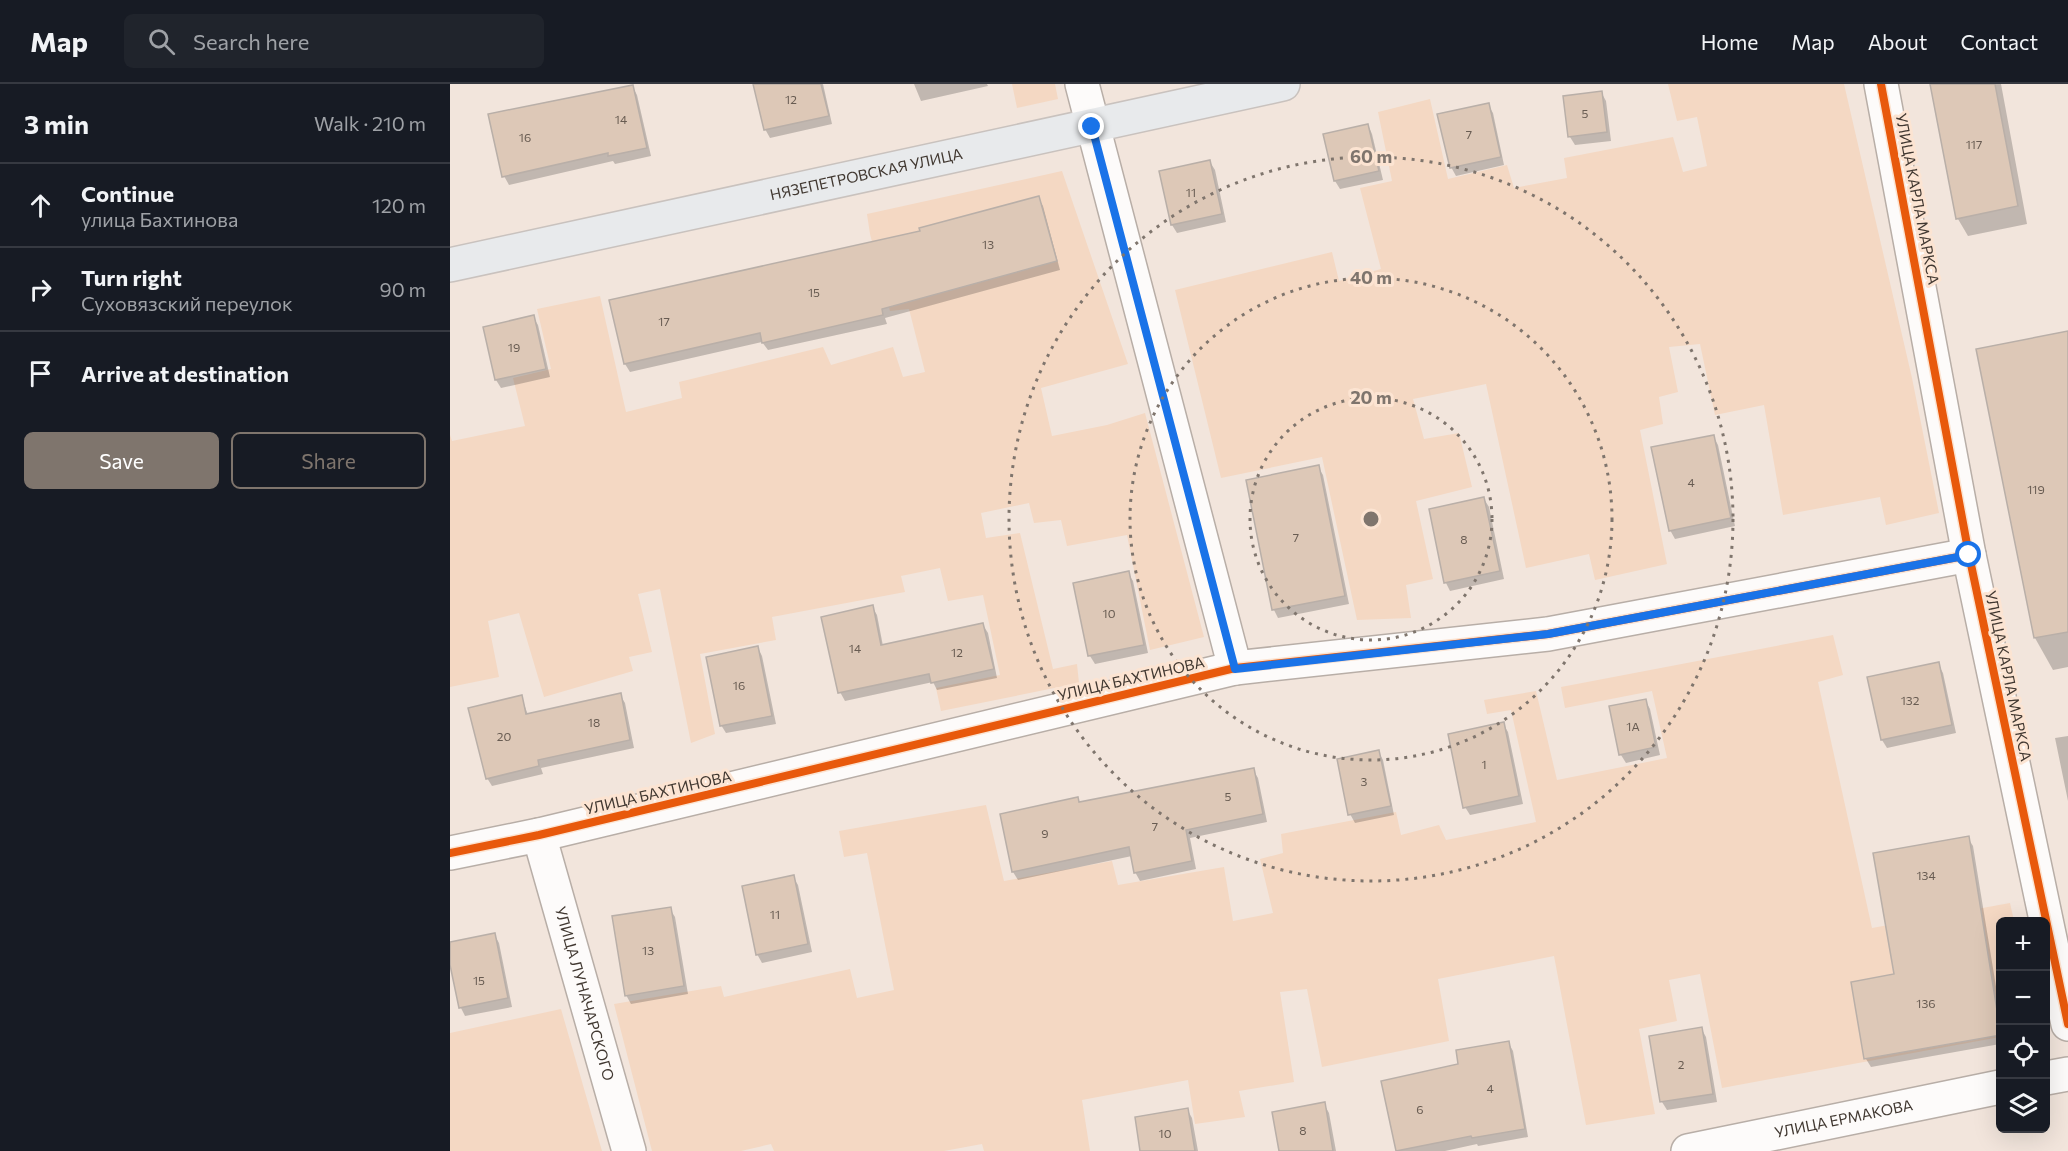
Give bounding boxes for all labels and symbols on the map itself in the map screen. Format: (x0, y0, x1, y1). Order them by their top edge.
house number: 12 (785, 92, 797, 106)
house number: 5 (1582, 106, 1589, 120)
house number: 14 (615, 112, 627, 126)
street label: УЛИЦА КАРЛА МАРКСА (1893, 112, 1943, 286)
route end (1078, 113, 1104, 139)
house number: 7 (1466, 127, 1472, 141)
house number: 16 (519, 130, 531, 144)
house number: 117 (1966, 137, 1982, 151)
street label: НЯЗЕПЕТРОВСКАЯ УЛИЦА (768, 144, 964, 203)
text: 60 m (1350, 145, 1392, 167)
house number: 11 (1186, 185, 1196, 199)
house number: 13 (982, 237, 994, 251)
text: 40 m (1350, 266, 1392, 288)
house number: 15 (808, 285, 820, 299)
house number: 17 (658, 314, 670, 328)
house number: 19 (508, 340, 520, 354)
text: 20 m (1350, 386, 1392, 408)
house number: 4 (1687, 475, 1695, 489)
house number: 119 (2027, 482, 2045, 496)
centre of rings (1361, 509, 1381, 529)
house number: 7 (1293, 530, 1299, 544)
house number: 8 (1460, 532, 1468, 546)
route start (1955, 541, 1981, 567)
street label: УЛИЦА КАРЛА МАРКСА (1982, 589, 2036, 763)
house number: 10 (1103, 606, 1116, 620)
house number: 14 (849, 641, 861, 655)
house number: 12 (951, 645, 963, 659)
street label: УЛИЦА БАХТИНОВА (1056, 652, 1206, 704)
house number: 16 (733, 678, 745, 692)
house number: 132 (1901, 693, 1920, 707)
house number: 18 (588, 715, 600, 729)
house number: 1А (1626, 719, 1640, 733)
house number: 20 (497, 729, 511, 743)
house number: 1 (1481, 757, 1487, 771)
street label: УЛИЦА БАХТИНОВА (583, 766, 733, 818)
house number: 3 (1361, 774, 1368, 788)
house number: 5 (1225, 789, 1232, 803)
house number: 7 (1152, 819, 1158, 833)
house number: 9 (1041, 826, 1049, 840)
house number: 134 (1916, 868, 1936, 882)
street label: УЛИЦА ЛУНАЧАРСКОГО (552, 904, 619, 1083)
house number: 11 (770, 907, 780, 921)
house number: 13 (642, 943, 654, 957)
house number: 15 (473, 973, 485, 987)
house number: 136 (1916, 996, 1936, 1010)
house number: 2 (1678, 1057, 1685, 1071)
house number: 4 (1486, 1081, 1494, 1095)
street label: УЛИЦА ЕРМАКОВА (1773, 1095, 1914, 1141)
house number: 6 (1416, 1102, 1424, 1116)
house number: 8 (1299, 1123, 1307, 1137)
house number: 10 (1159, 1126, 1172, 1140)

